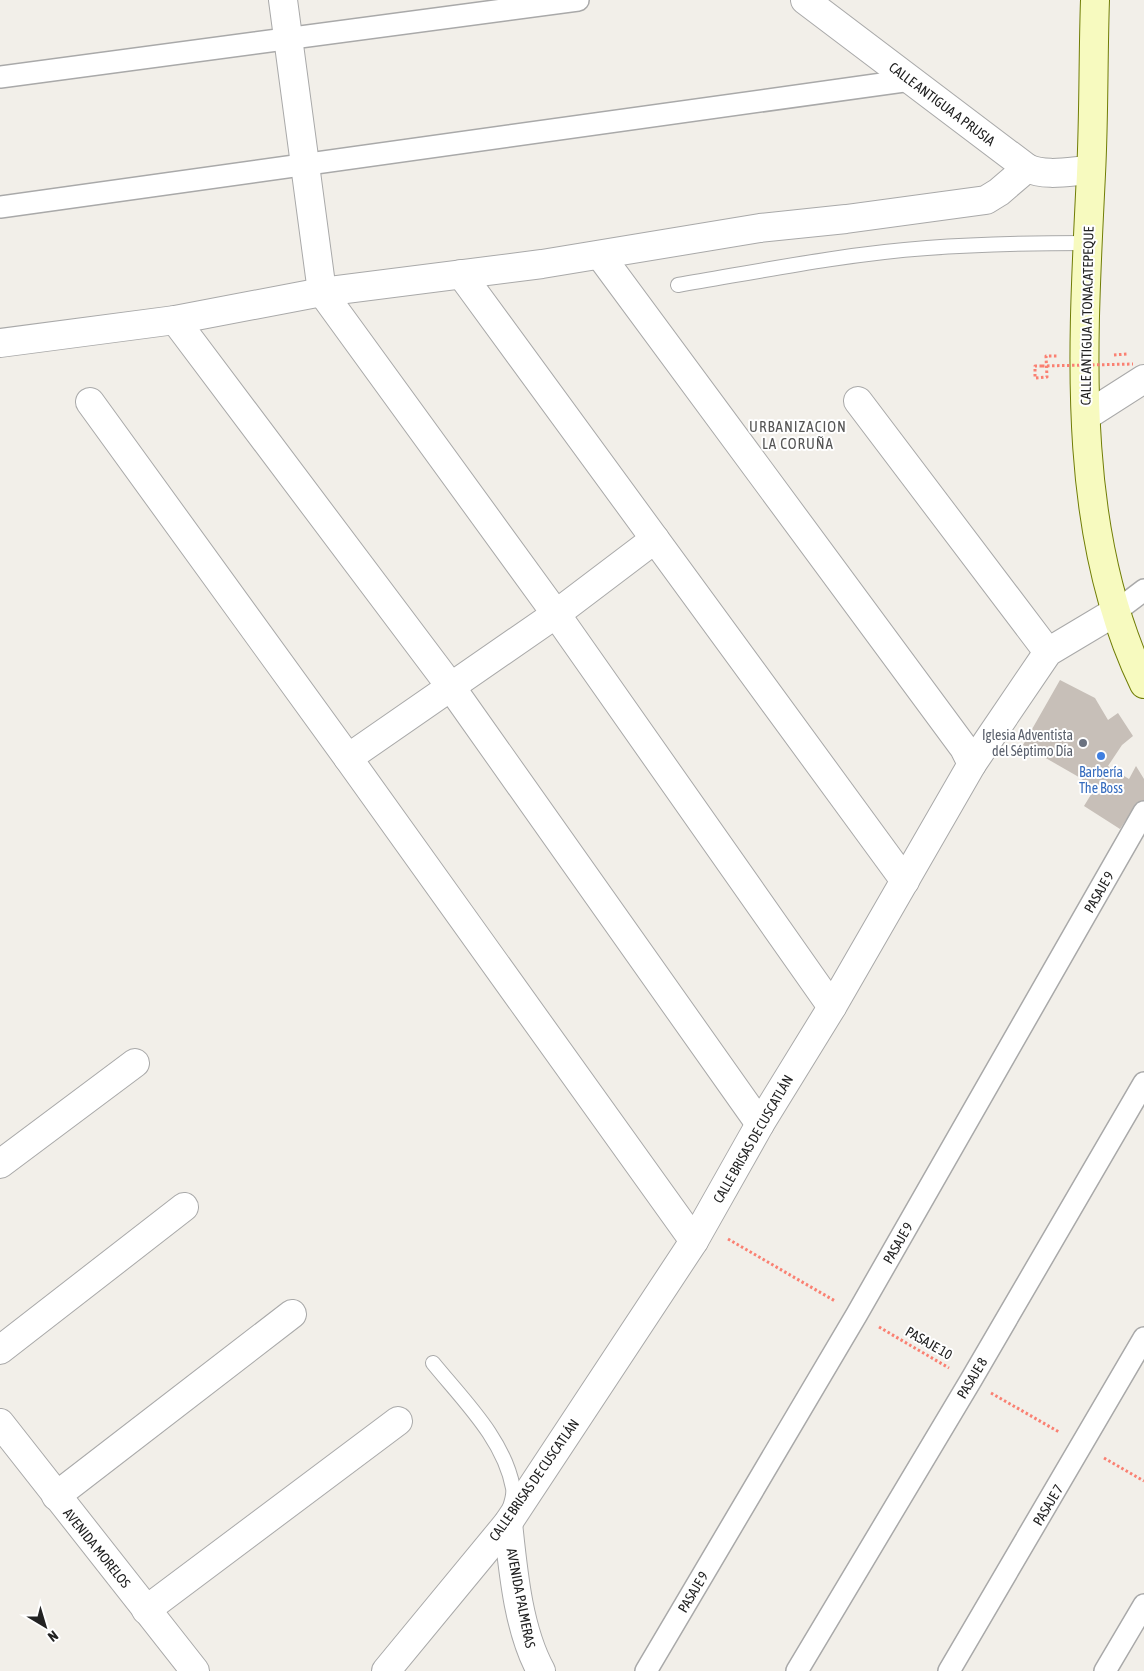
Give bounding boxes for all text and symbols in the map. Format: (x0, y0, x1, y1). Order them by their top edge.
street label: CALLE ANTIGUA A PRUSIA (886, 59, 998, 149)
street label: CALLE ANTIGUA A TONACATEPEQUE (1077, 226, 1097, 406)
district label: URBANIZACION LA CORUÑA (749, 418, 847, 452)
place label: Iglesia Adventista del Séptimo Día (982, 727, 1073, 759)
marker: Iglesia Adventista del Séptimo Día (1077, 737, 1089, 749)
marker: Barbería The Boss (1095, 750, 1107, 762)
place label: Barbería The Boss (1079, 764, 1123, 796)
street label: PASAJE 9 (1081, 869, 1117, 915)
street label: CALLE BRISAS DE CUSCATLÁN (710, 1072, 796, 1206)
street label: PASAJE 9 (880, 1220, 916, 1266)
street label: PASAJE 10 (903, 1323, 956, 1363)
street label: PASAJE 8 (954, 1354, 991, 1401)
street label: CALLE BRISAS DE CUSCATLÁN (486, 1416, 582, 1544)
street label: PASAJE 7 (1030, 1482, 1066, 1528)
street label: AVENIDA MORELOS (60, 1505, 134, 1591)
street label: AVENIDA PALMERAS (503, 1547, 539, 1649)
street label: PASAJE 9 (675, 1569, 711, 1615)
north arrow (20, 1601, 70, 1651)
text: N (45, 1627, 61, 1645)

